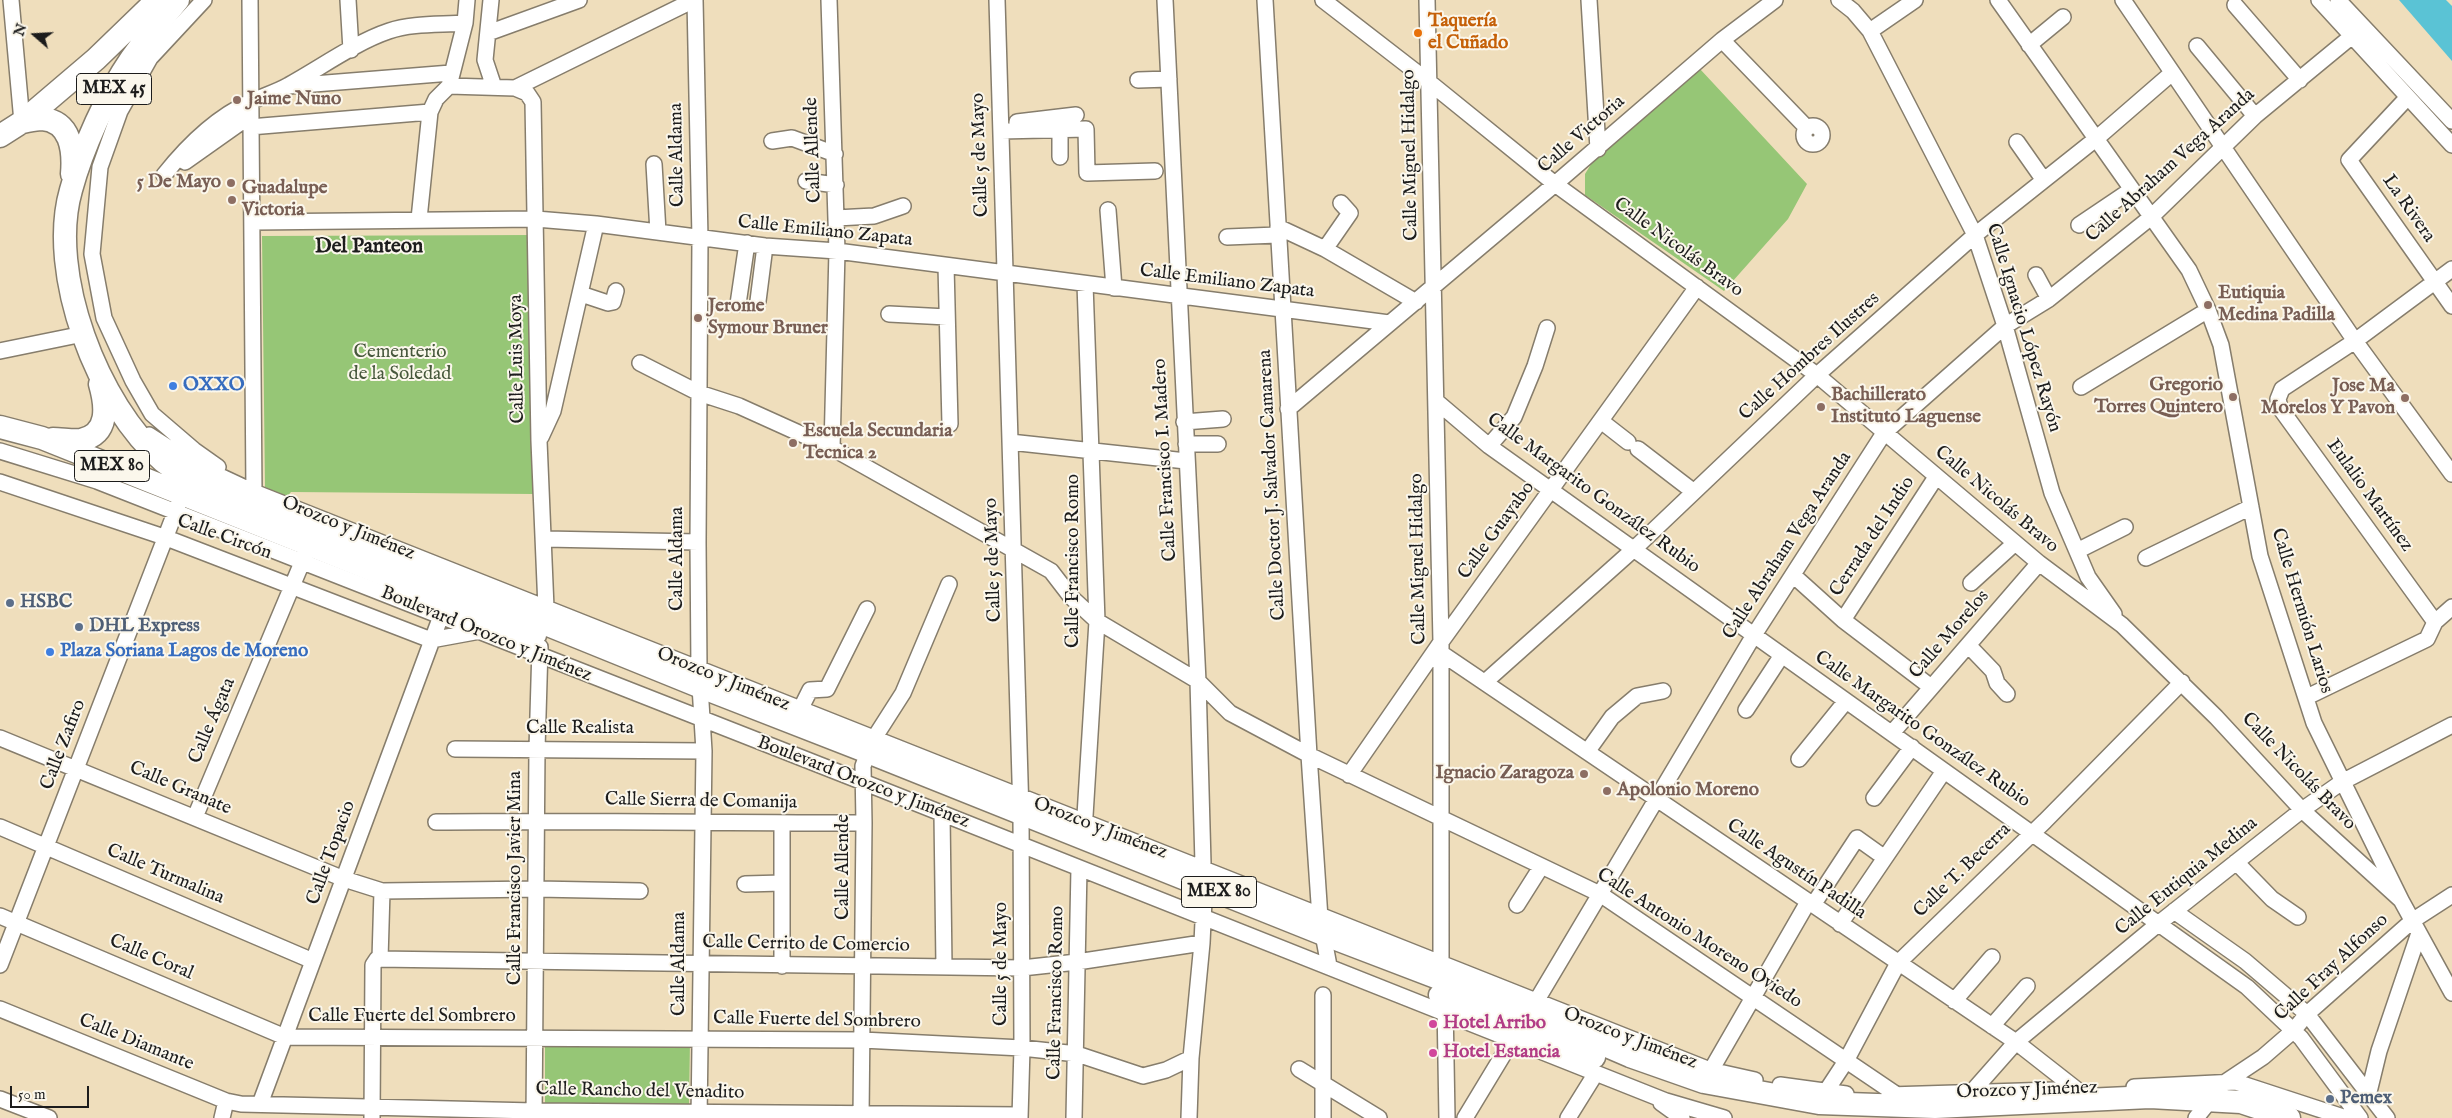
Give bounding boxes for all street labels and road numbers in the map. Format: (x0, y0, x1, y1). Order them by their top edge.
street label: Calle Miguel Hidalgo (1398, 69, 1424, 241)
road number: MEX 45 (76, 74, 152, 105)
street label: Calle Abraham Vega Aranda (2082, 84, 2260, 248)
street label: Calle Victoria (1534, 91, 1630, 179)
street label: Calle 5 de Mayo (967, 93, 995, 217)
street label: Calle Allende (801, 97, 827, 203)
street label: Calle Aldama (666, 103, 690, 207)
street label: La Rivera (2376, 171, 2440, 247)
street label: Calle Nicolás Bravo (1609, 193, 1747, 303)
street label: Calle Emiliano Zapata (736, 211, 914, 253)
street label: Calle Ignacio López Rayón (1980, 221, 2066, 435)
street label: Calle Emiliano Zapata (1138, 260, 1316, 304)
street label: Calle Hombres Ilustres (1735, 288, 1885, 426)
street label: Calle Luis Moya (505, 294, 531, 424)
street label: Calle Doctor J. Salvador Camarena (1255, 349, 1291, 621)
street label: Calle Francisco I. Madero (1149, 358, 1183, 562)
street label: Calle Margarito González Rubio (1482, 409, 1704, 579)
street label: Eulalio Martínez (2321, 435, 2417, 557)
street label: Calle Nicolás Bravo (1929, 441, 2063, 559)
street label: Calle Abraham Vega Aranda (1719, 448, 1857, 644)
road number: MEX 80 (74, 451, 150, 482)
street label: Calle Miguel Hidalgo (1406, 473, 1432, 645)
street label: Cerrada del Indio (1826, 473, 1920, 601)
street label: Calle Francisco Romo (1063, 474, 1085, 648)
street label: Calle Guayabo (1454, 477, 1540, 585)
street label: Orozco y Jiménez (278, 492, 418, 566)
street label: Calle 5 de Mayo (980, 498, 1008, 622)
street label: Calle Aldama (667, 507, 689, 611)
street label: Calle Circón (174, 510, 274, 566)
street label: Calle Hermión Larios (2265, 526, 2337, 696)
street label: Boulevard Orozco y Jiménez (377, 582, 595, 688)
street label: Calle Morelos (1905, 586, 1995, 684)
street label: Orozco y Jiménez (653, 643, 793, 717)
street label: Calle Margarito González Rubio (1810, 647, 2034, 813)
street label: Calle Ágata (185, 675, 241, 767)
street label: Calle Zafiro (36, 697, 92, 793)
street label: Calle Nicolás Bravo (2236, 708, 2360, 836)
street label: Calle Realista (526, 718, 634, 740)
street label: Boulevard Orozco y Jiménez (754, 732, 972, 834)
street label: Calle Granate (125, 757, 235, 821)
street label: Calle Francisco Javier Mina (505, 771, 527, 985)
street label: Calle Sierra de Comanija (605, 789, 797, 815)
street label: Orozco y Jiménez (1030, 793, 1170, 865)
street label: Calle Topacio (303, 798, 361, 908)
street label: Calle Eutiquia Medina (2111, 813, 2263, 941)
street label: Calle Allende (833, 814, 855, 920)
street label: Calle Agustín Padilla (1722, 815, 1870, 925)
street label: Calle T. Becerra (1910, 819, 2016, 923)
street label: Calle Turmalina (103, 840, 227, 910)
street label: Calle Antonio Moreno Oviedo (1592, 864, 1806, 1014)
road number: MEX 80 (1182, 876, 1256, 908)
street label: Calle 5 de Mayo (991, 902, 1013, 1026)
street label: Calle Francisco Romo (1044, 906, 1070, 1080)
street label: Calle Fray Alfonso (2270, 909, 2394, 1027)
street label: Calle Aldama (669, 912, 691, 1016)
street label: Calle Coral (106, 930, 196, 986)
street label: Calle Cerrito de Comercio (702, 932, 910, 958)
street label: Orozco y Jiménez (1560, 1003, 1700, 1075)
street label: Calle Fuerte del Sombrero (308, 1006, 516, 1028)
street label: Calle Fuerte del Sombrero (713, 1008, 921, 1034)
street label: Calle Diamante (75, 1010, 197, 1076)
street label: Orozco y Jiménez (1956, 1077, 2098, 1105)
street label: Calle Rancho del Venadito (535, 1079, 745, 1105)

